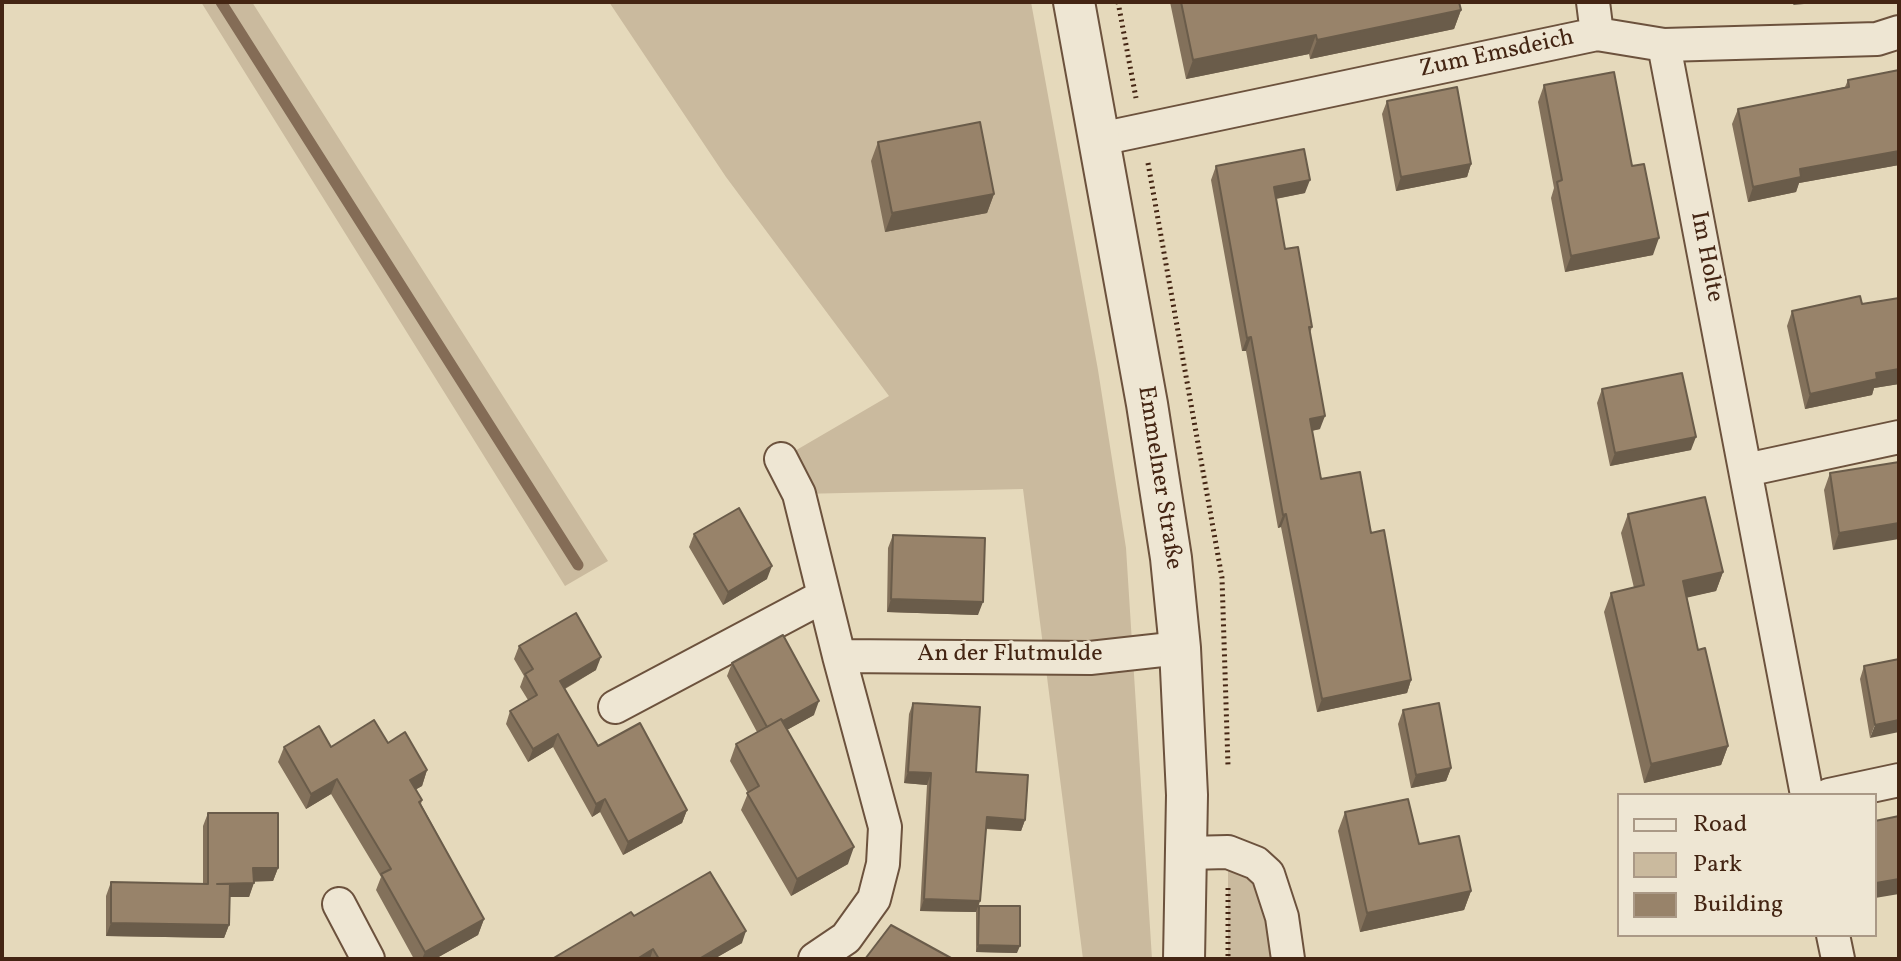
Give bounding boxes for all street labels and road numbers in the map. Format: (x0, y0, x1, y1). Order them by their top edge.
street label: Zum Emsdeich (1417, 25, 1577, 85)
street label: Im Holte (1682, 209, 1728, 305)
street label: Emmelner Straße (1129, 384, 1187, 572)
street label: An der Flutmulde (917, 642, 1103, 670)

